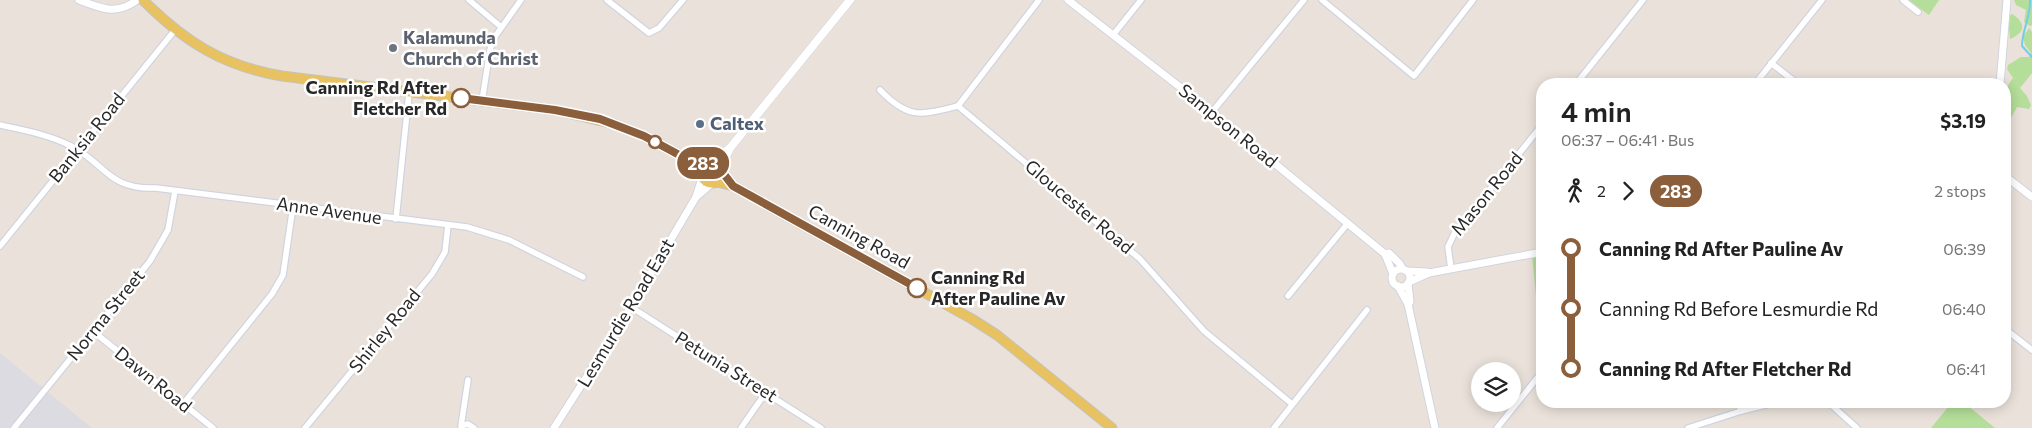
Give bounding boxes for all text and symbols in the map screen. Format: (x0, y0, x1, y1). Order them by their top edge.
place label: Kalamunda Church of Christ (403, 26, 539, 69)
marker: Kalamunda Church of Christ (387, 42, 399, 54)
place label: Canning Rd After Fletcher Rd (305, 76, 448, 119)
street label: Sampson Road (1175, 79, 1283, 172)
street label: Banksia Road (43, 88, 129, 187)
marker: Canning Rd After Fletcher Rd (451, 88, 471, 108)
text: 4 min (1561, 94, 1632, 128)
text: $3.19 (1940, 109, 1986, 132)
place label: Caltex (710, 112, 764, 134)
marker: Caltex (694, 118, 706, 130)
text: 06:37 – 06:41 · Bus (1561, 130, 1694, 149)
unlabelled marker (648, 135, 662, 149)
line badge: 283 (674, 147, 732, 179)
street label: Mason Road (1446, 147, 1527, 240)
text: 283 (687, 152, 719, 174)
street label: Gloucester Road (1021, 155, 1138, 258)
icon: walk (1561, 177, 1589, 205)
icon: forward (1614, 177, 1642, 205)
text: 283 (1660, 180, 1692, 202)
text: 2 (1597, 181, 1606, 200)
text: 2 stops (1934, 181, 1986, 200)
street label: Anne Avenue (275, 192, 383, 228)
street label: Canning Road (805, 199, 914, 273)
street label: Lesmurdie Road East (572, 234, 678, 391)
text: Canning Rd After Pauline Av (1599, 237, 1843, 260)
text: 06:39 (1943, 239, 1986, 258)
street label: Norma Street (62, 264, 149, 364)
place label: Canning Rd After Pauline Av (931, 266, 1066, 309)
marker: Canning Rd After Pauline Av (907, 278, 927, 298)
street label: Shirley Road (344, 284, 425, 377)
text: Canning Rd Before Lesmurdie Rd (1599, 297, 1878, 320)
text: 06:40 (1942, 299, 1986, 318)
street label: Petunia Street (671, 326, 782, 406)
street label: Dawn Road (111, 342, 197, 417)
text: Canning Rd After Fletcher Rd (1599, 357, 1851, 380)
text: 06:41 (1946, 359, 1986, 378)
map controls (1471, 362, 1521, 412)
button: layers (1471, 362, 1521, 412)

